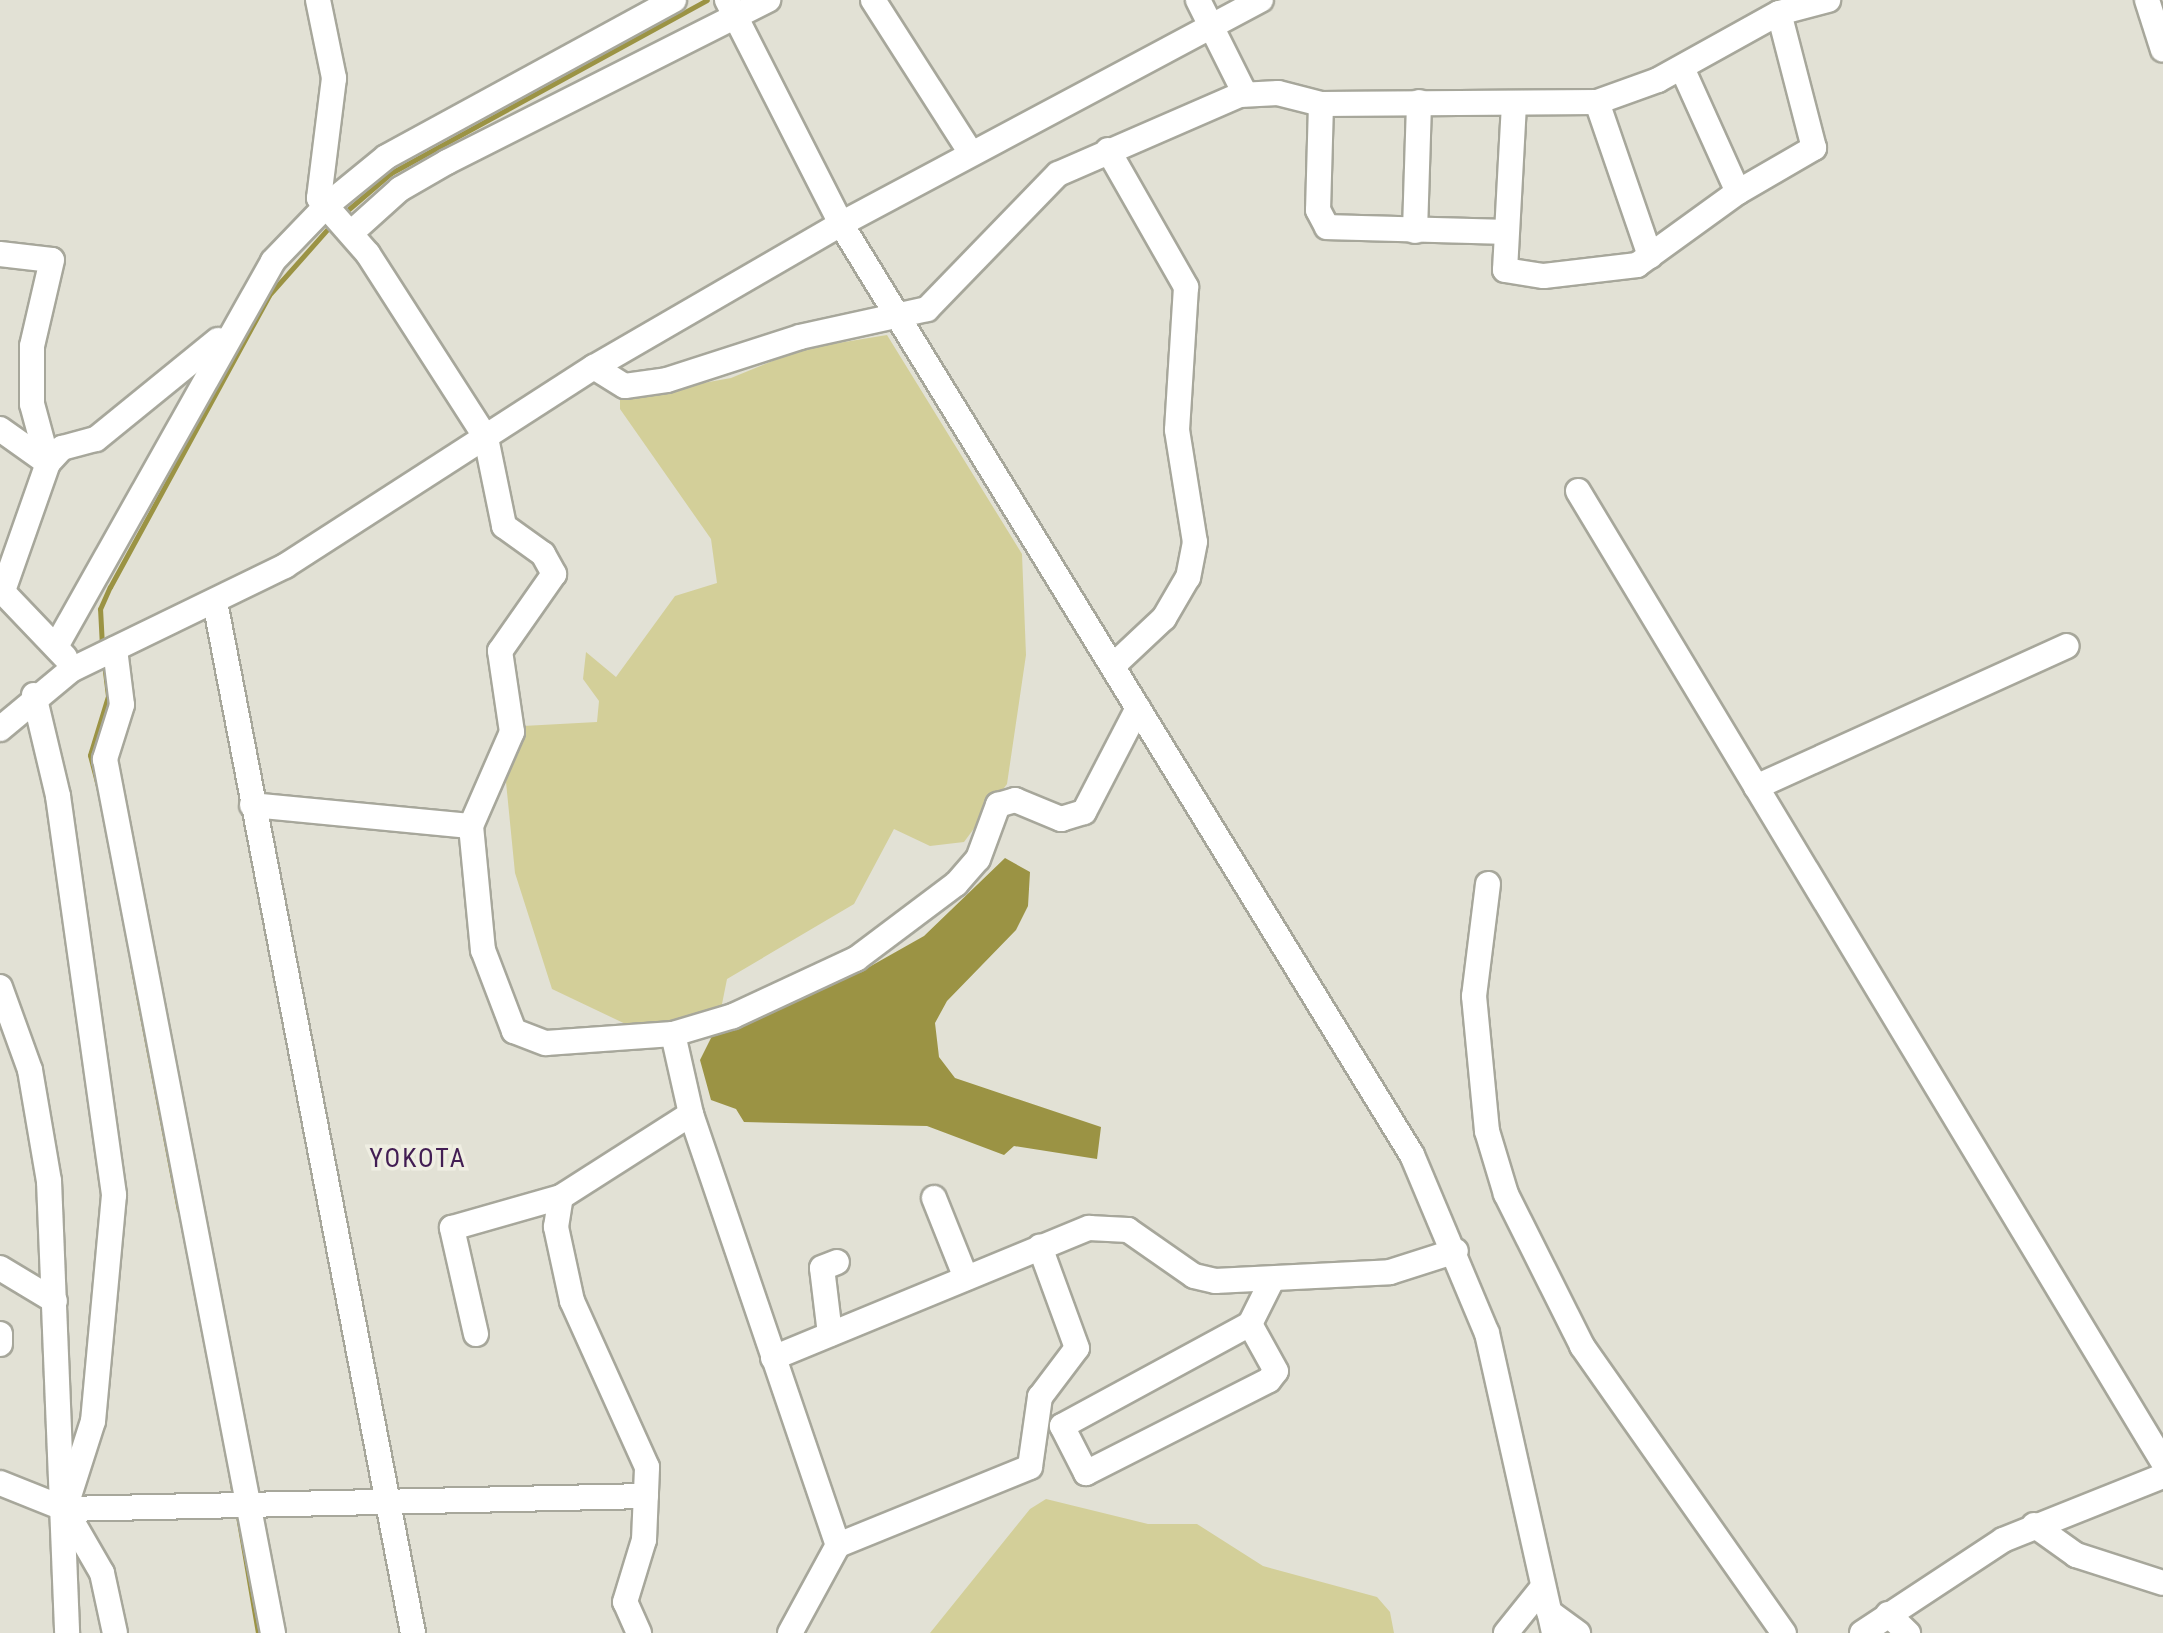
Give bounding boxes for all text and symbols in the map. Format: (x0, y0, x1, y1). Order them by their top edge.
district label: YOKOTA (369, 1143, 467, 1175)

